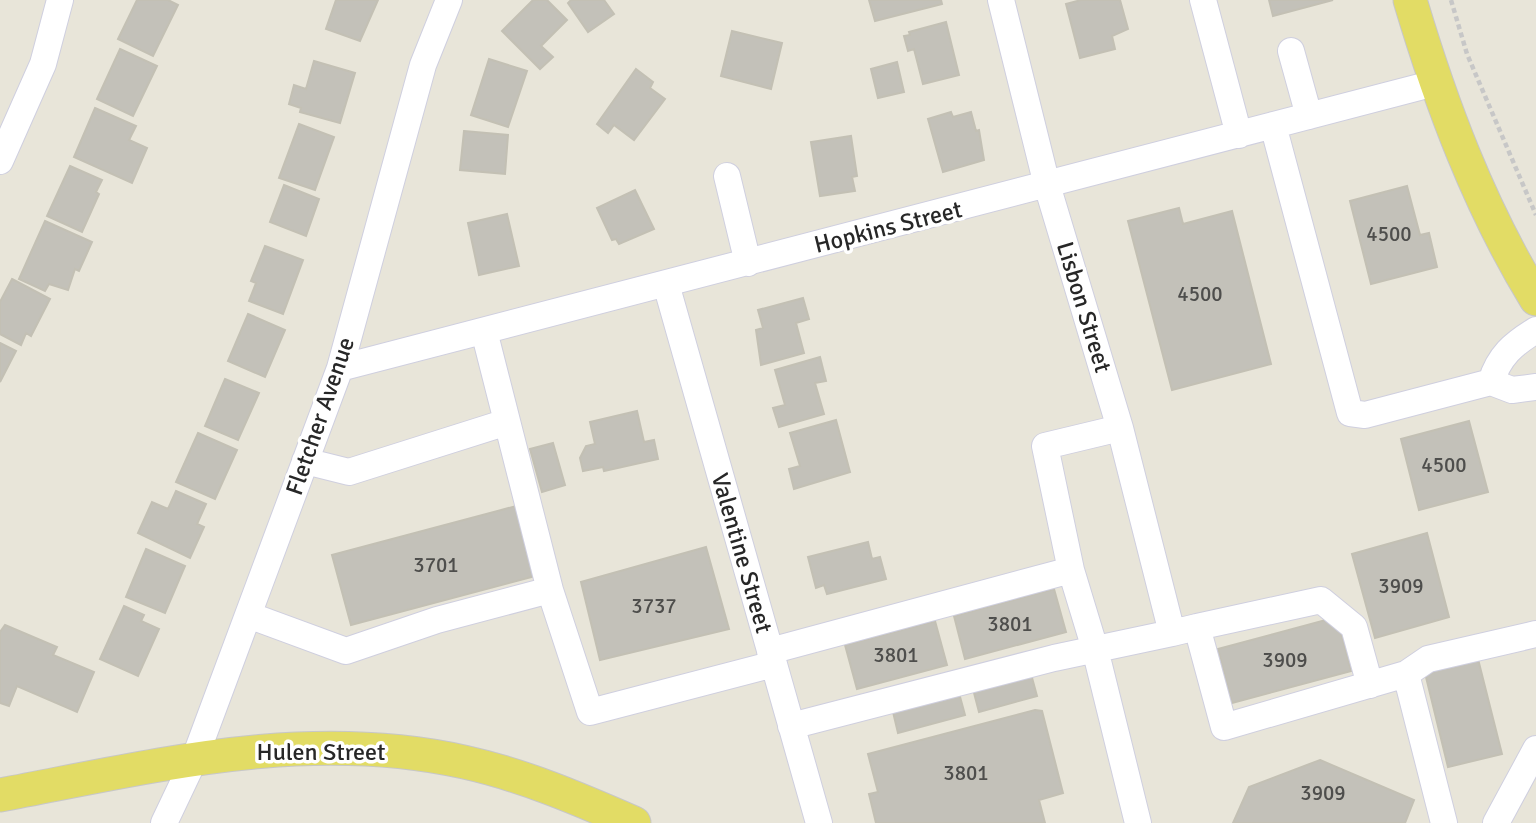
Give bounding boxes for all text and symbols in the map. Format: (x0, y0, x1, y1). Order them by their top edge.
street label: Hopkins Street (811, 194, 965, 260)
house number: 4500 (1366, 221, 1412, 247)
street label: Lisbon Street (1050, 238, 1118, 376)
house number: 4500 (1177, 281, 1223, 307)
street label: Fletcher Avenue (279, 333, 361, 499)
house number: 4500 (1421, 452, 1467, 478)
street label: Valentine Street (705, 470, 779, 636)
house number: 3701 (413, 552, 459, 578)
house number: 3909 (1378, 573, 1424, 599)
house number: 3737 (631, 593, 677, 619)
house number: 3801 (987, 611, 1033, 637)
house number: 3801 (873, 642, 919, 668)
house number: 3909 (1262, 647, 1308, 673)
street label: Hulen Street (256, 737, 386, 767)
house number: 3801 (943, 760, 989, 786)
house number: 3909 (1300, 780, 1346, 806)

